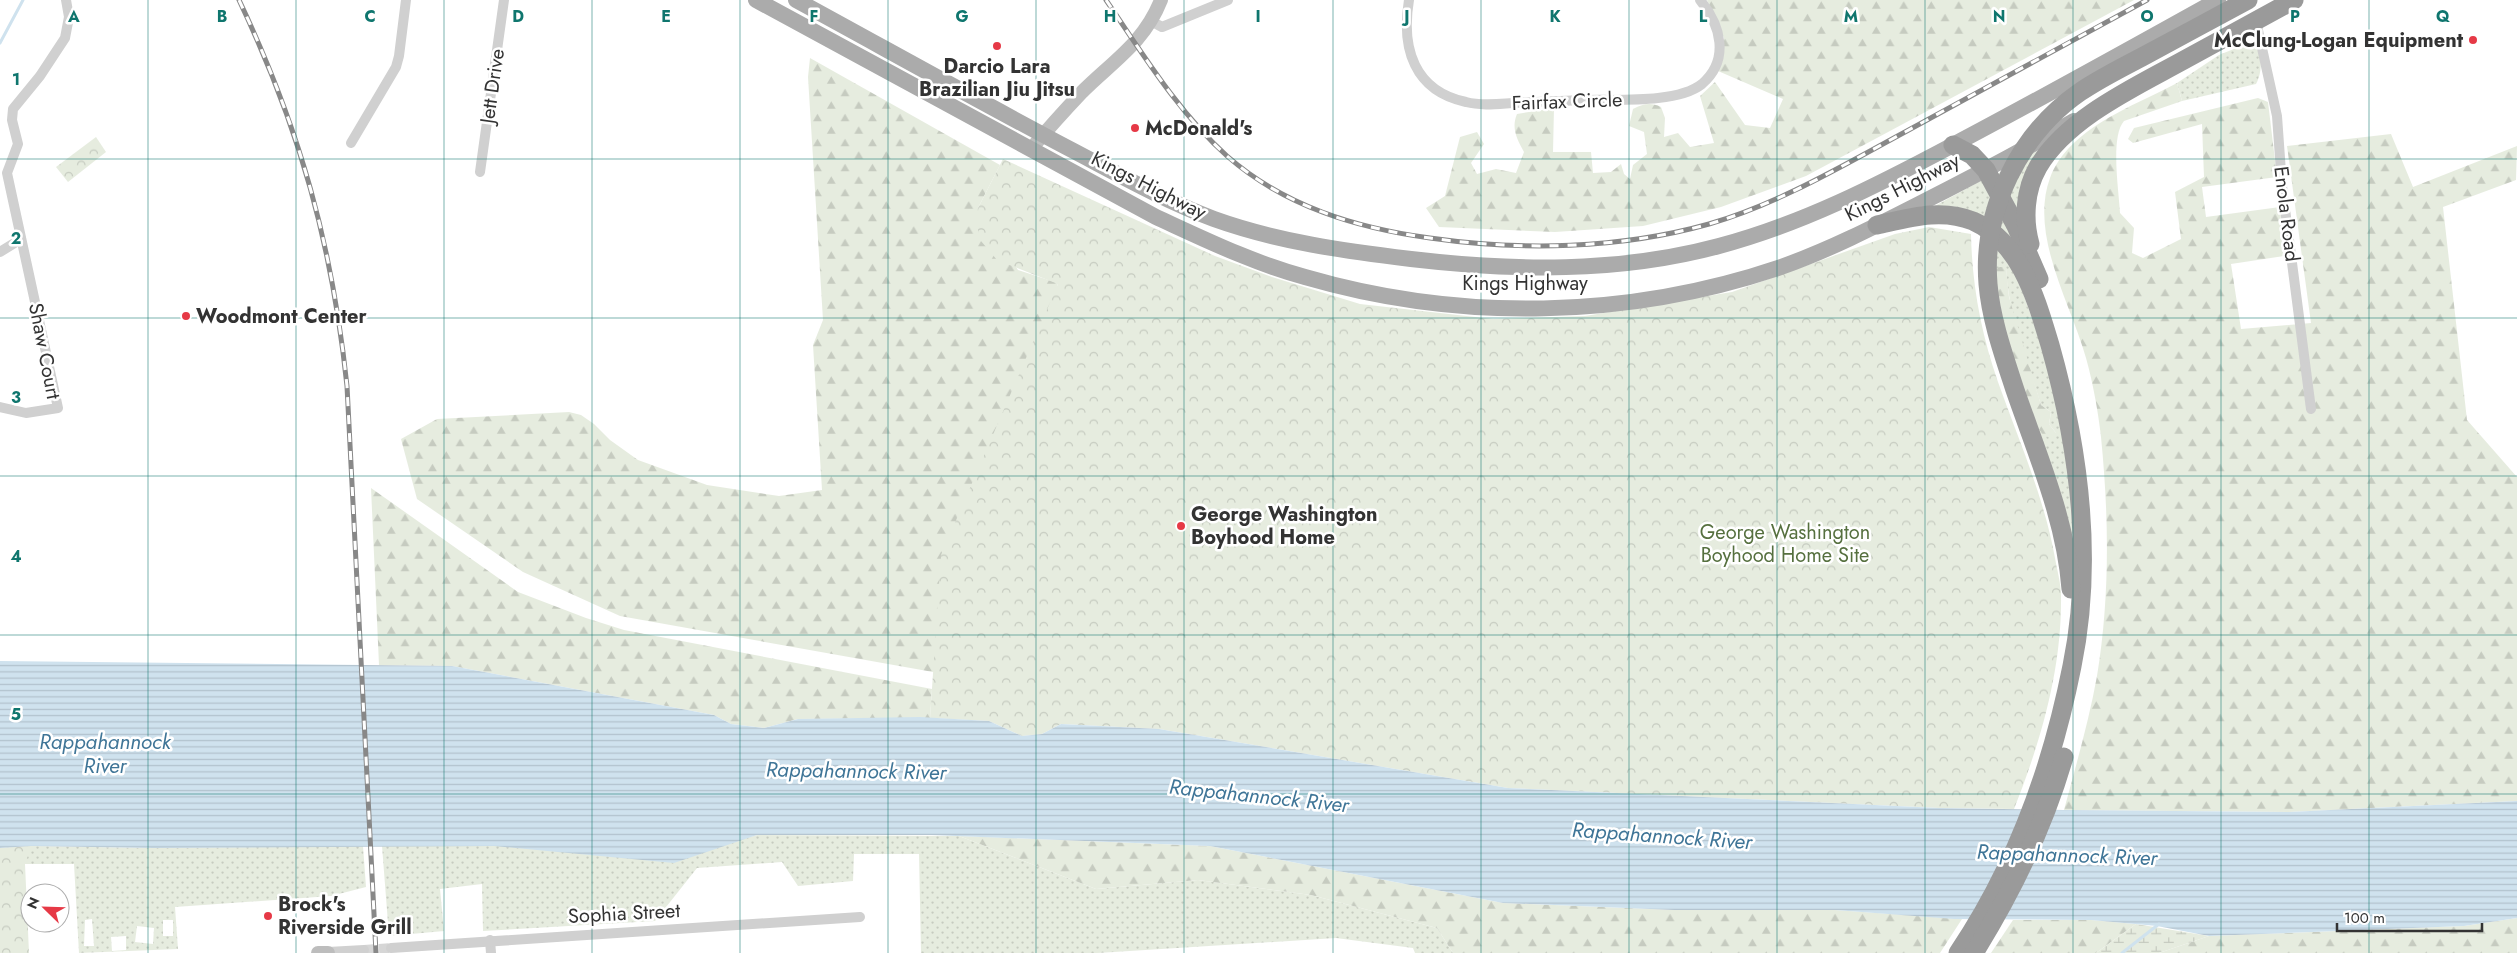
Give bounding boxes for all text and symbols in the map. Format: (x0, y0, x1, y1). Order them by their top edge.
text: A (67, 5, 80, 28)
text: B (217, 5, 227, 28)
text: C (364, 5, 376, 28)
text: D (512, 5, 524, 28)
text: E (661, 5, 671, 28)
text: F (810, 5, 818, 28)
text: G (955, 5, 969, 28)
text: H (1104, 5, 1116, 28)
text: I (1255, 5, 1261, 28)
text: J (1401, 5, 1410, 28)
text: K (1549, 5, 1561, 28)
text: L (1699, 5, 1708, 28)
text: M (1844, 5, 1858, 28)
text: N (1993, 5, 2005, 28)
text: O (2140, 5, 2154, 28)
text: P (2290, 5, 2300, 28)
text: Q (2436, 5, 2450, 28)
place label: McClung-Logan Equipment (2214, 26, 2464, 55)
marker: McClung-Logan Equipment (2467, 34, 2479, 46)
marker: Darcio Lara Brazilian Jiu Jitsu (991, 40, 1003, 52)
street label: Jett Drive (472, 47, 512, 128)
place label: Darcio Lara Brazilian Jiu Jitsu (919, 52, 1075, 104)
text: 1 (12, 68, 20, 91)
street label: Fairfax Circle (1511, 85, 1623, 118)
place label: McDonald's (1145, 114, 1252, 143)
marker: McDonald's (1129, 122, 1141, 134)
street label: Kings Highway (1086, 144, 1212, 227)
street label: Kings Highway (1840, 146, 1965, 229)
street label: Enola Road (2266, 165, 2307, 263)
text: 2 (11, 227, 21, 250)
street label: Kings Highway (1462, 269, 1588, 298)
street label: Shaw Court (21, 301, 68, 402)
place label: Woodmont Center (196, 302, 367, 331)
marker: Woodmont Center (180, 310, 192, 322)
text: 3 (11, 386, 21, 409)
place label: George Washington Boyhood Home (1191, 500, 1378, 552)
park label: George Washington Boyhood Home Site (1700, 518, 1870, 570)
marker: George Washington Boyhood Home (1175, 520, 1187, 532)
text: 4 (10, 545, 22, 568)
text: 5 (11, 703, 21, 726)
water label: Rappahannock River (39, 727, 172, 781)
water label: Rappahannock River (765, 754, 948, 788)
water label: Rappahannock River (1168, 772, 1351, 820)
water label: Rappahannock River (1571, 815, 1754, 857)
water label: Rappahannock River (1976, 837, 2159, 873)
north arrow (20, 883, 70, 933)
place label: Brock's Riverside Grill (278, 890, 412, 942)
text: N (22, 894, 44, 912)
street label: Sophia Street (567, 896, 681, 931)
scale bar (2337, 900, 2482, 932)
text: 100 m (2344, 907, 2385, 929)
marker: Brock's Riverside Grill (262, 910, 274, 922)

